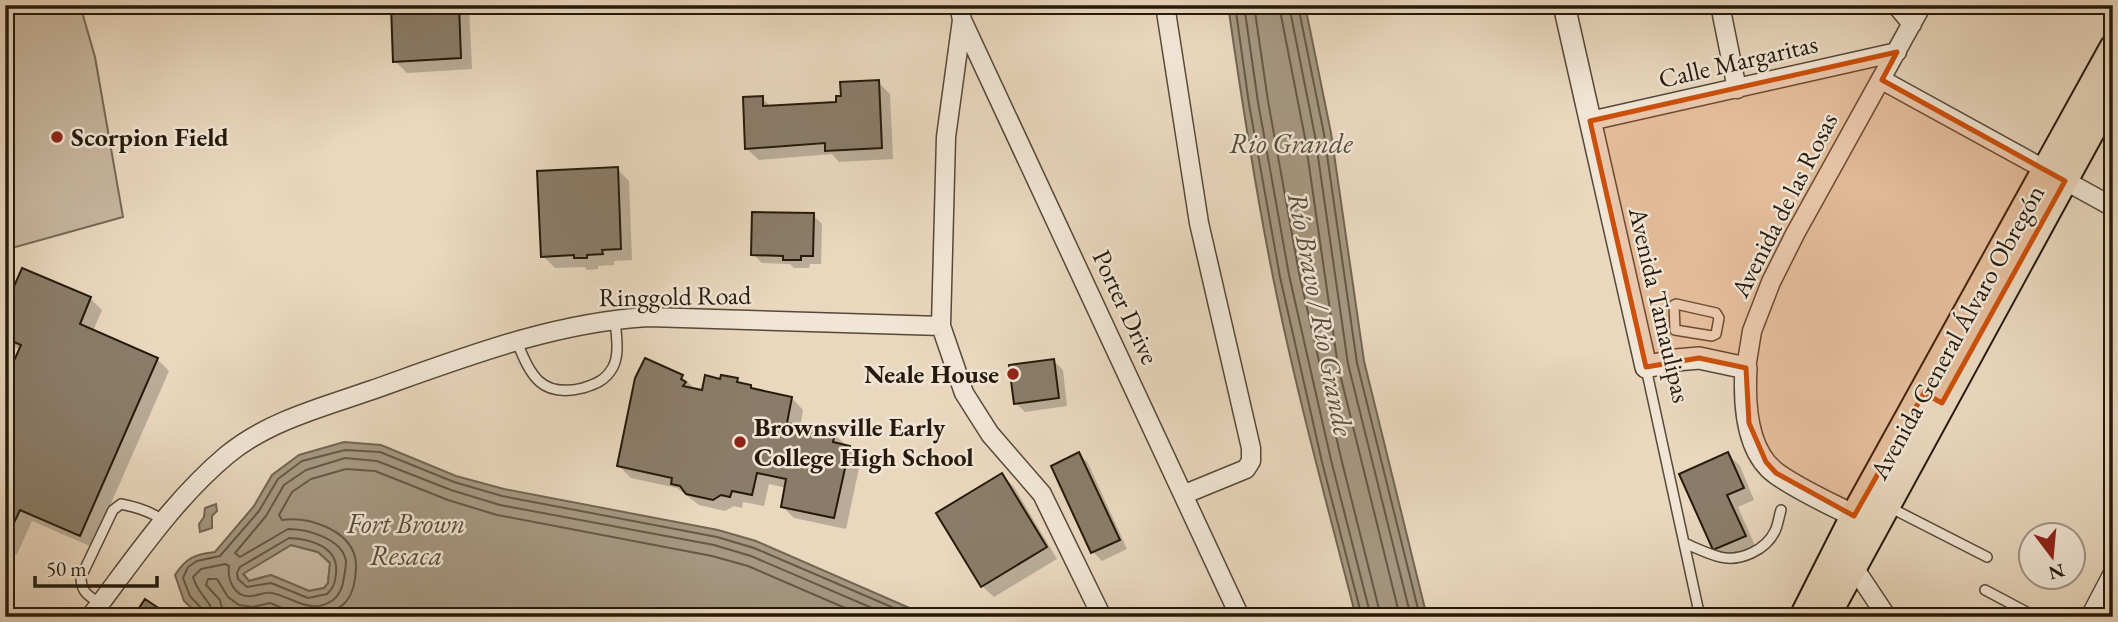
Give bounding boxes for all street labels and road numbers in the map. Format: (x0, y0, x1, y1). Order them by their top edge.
street label: Calle Margaritas (1655, 26, 1821, 96)
street label: Avenida de las Rosas (1722, 107, 1845, 304)
street label: Avenida General Álvaro Obregón (1861, 178, 2052, 486)
street label: Avenida Tamaulipas (1621, 203, 1699, 406)
street label: Porter Drive (1085, 244, 1167, 370)
street label: Ringgold Road (598, 278, 752, 314)

